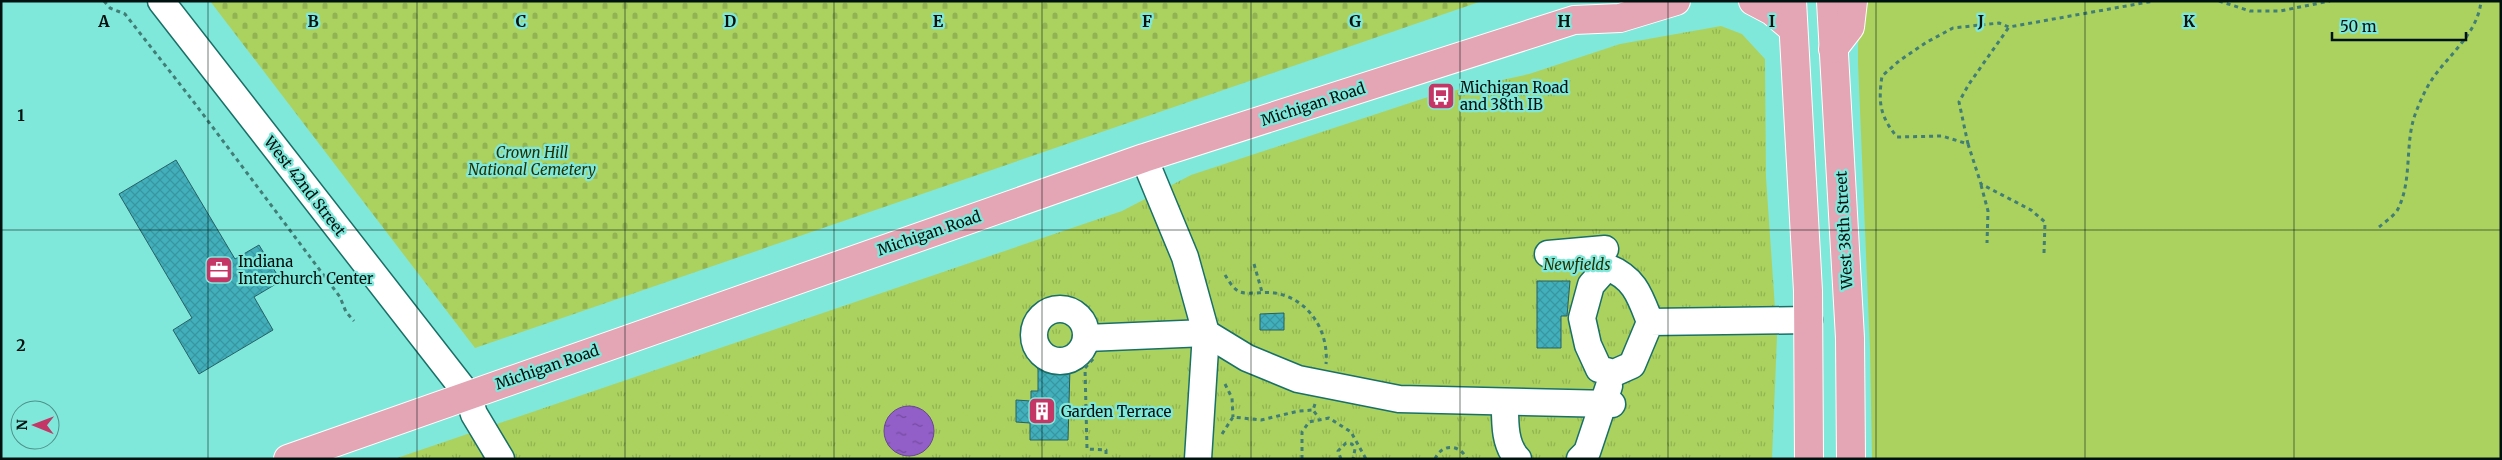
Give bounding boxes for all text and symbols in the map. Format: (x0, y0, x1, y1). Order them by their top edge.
scale bar (2332, 10, 2466, 42)
text: A (97, 11, 110, 31)
text: B (307, 11, 319, 31)
text: C (516, 11, 526, 31)
text: D (724, 11, 736, 31)
text: E (933, 11, 944, 31)
text: F (1142, 11, 1152, 31)
text: G (1349, 11, 1361, 31)
text: H (1557, 11, 1571, 31)
text: I (1769, 11, 1775, 31)
text: J (1977, 11, 1984, 31)
text: K (2183, 11, 2195, 31)
text: 50 m (2340, 17, 2377, 36)
street label: Michigan Road (1258, 78, 1368, 130)
place label: Michigan Road and 38th IB (1460, 78, 1569, 114)
bus stop icon: Michigan Road and 38th IB (1426, 81, 1456, 111)
text: 1 (17, 105, 25, 125)
street label: West 42nd Street (259, 131, 350, 240)
park label: Crown Hill National Cemetery (468, 143, 596, 179)
street label: West 38th Street (1831, 170, 1857, 291)
street label: Michigan Road (875, 206, 983, 260)
place label: Indiana Interchurch Center (238, 252, 374, 288)
office icon: Indiana Interchurch Center (204, 255, 234, 285)
park label: Newfields (1543, 255, 1611, 274)
text: 2 (16, 335, 26, 355)
street label: Michigan Road (493, 340, 601, 394)
building icon: Garden Terrace (1027, 396, 1057, 426)
north arrow (10, 400, 60, 450)
place label: Garden Terrace (1061, 402, 1171, 421)
text: N (13, 419, 31, 430)

